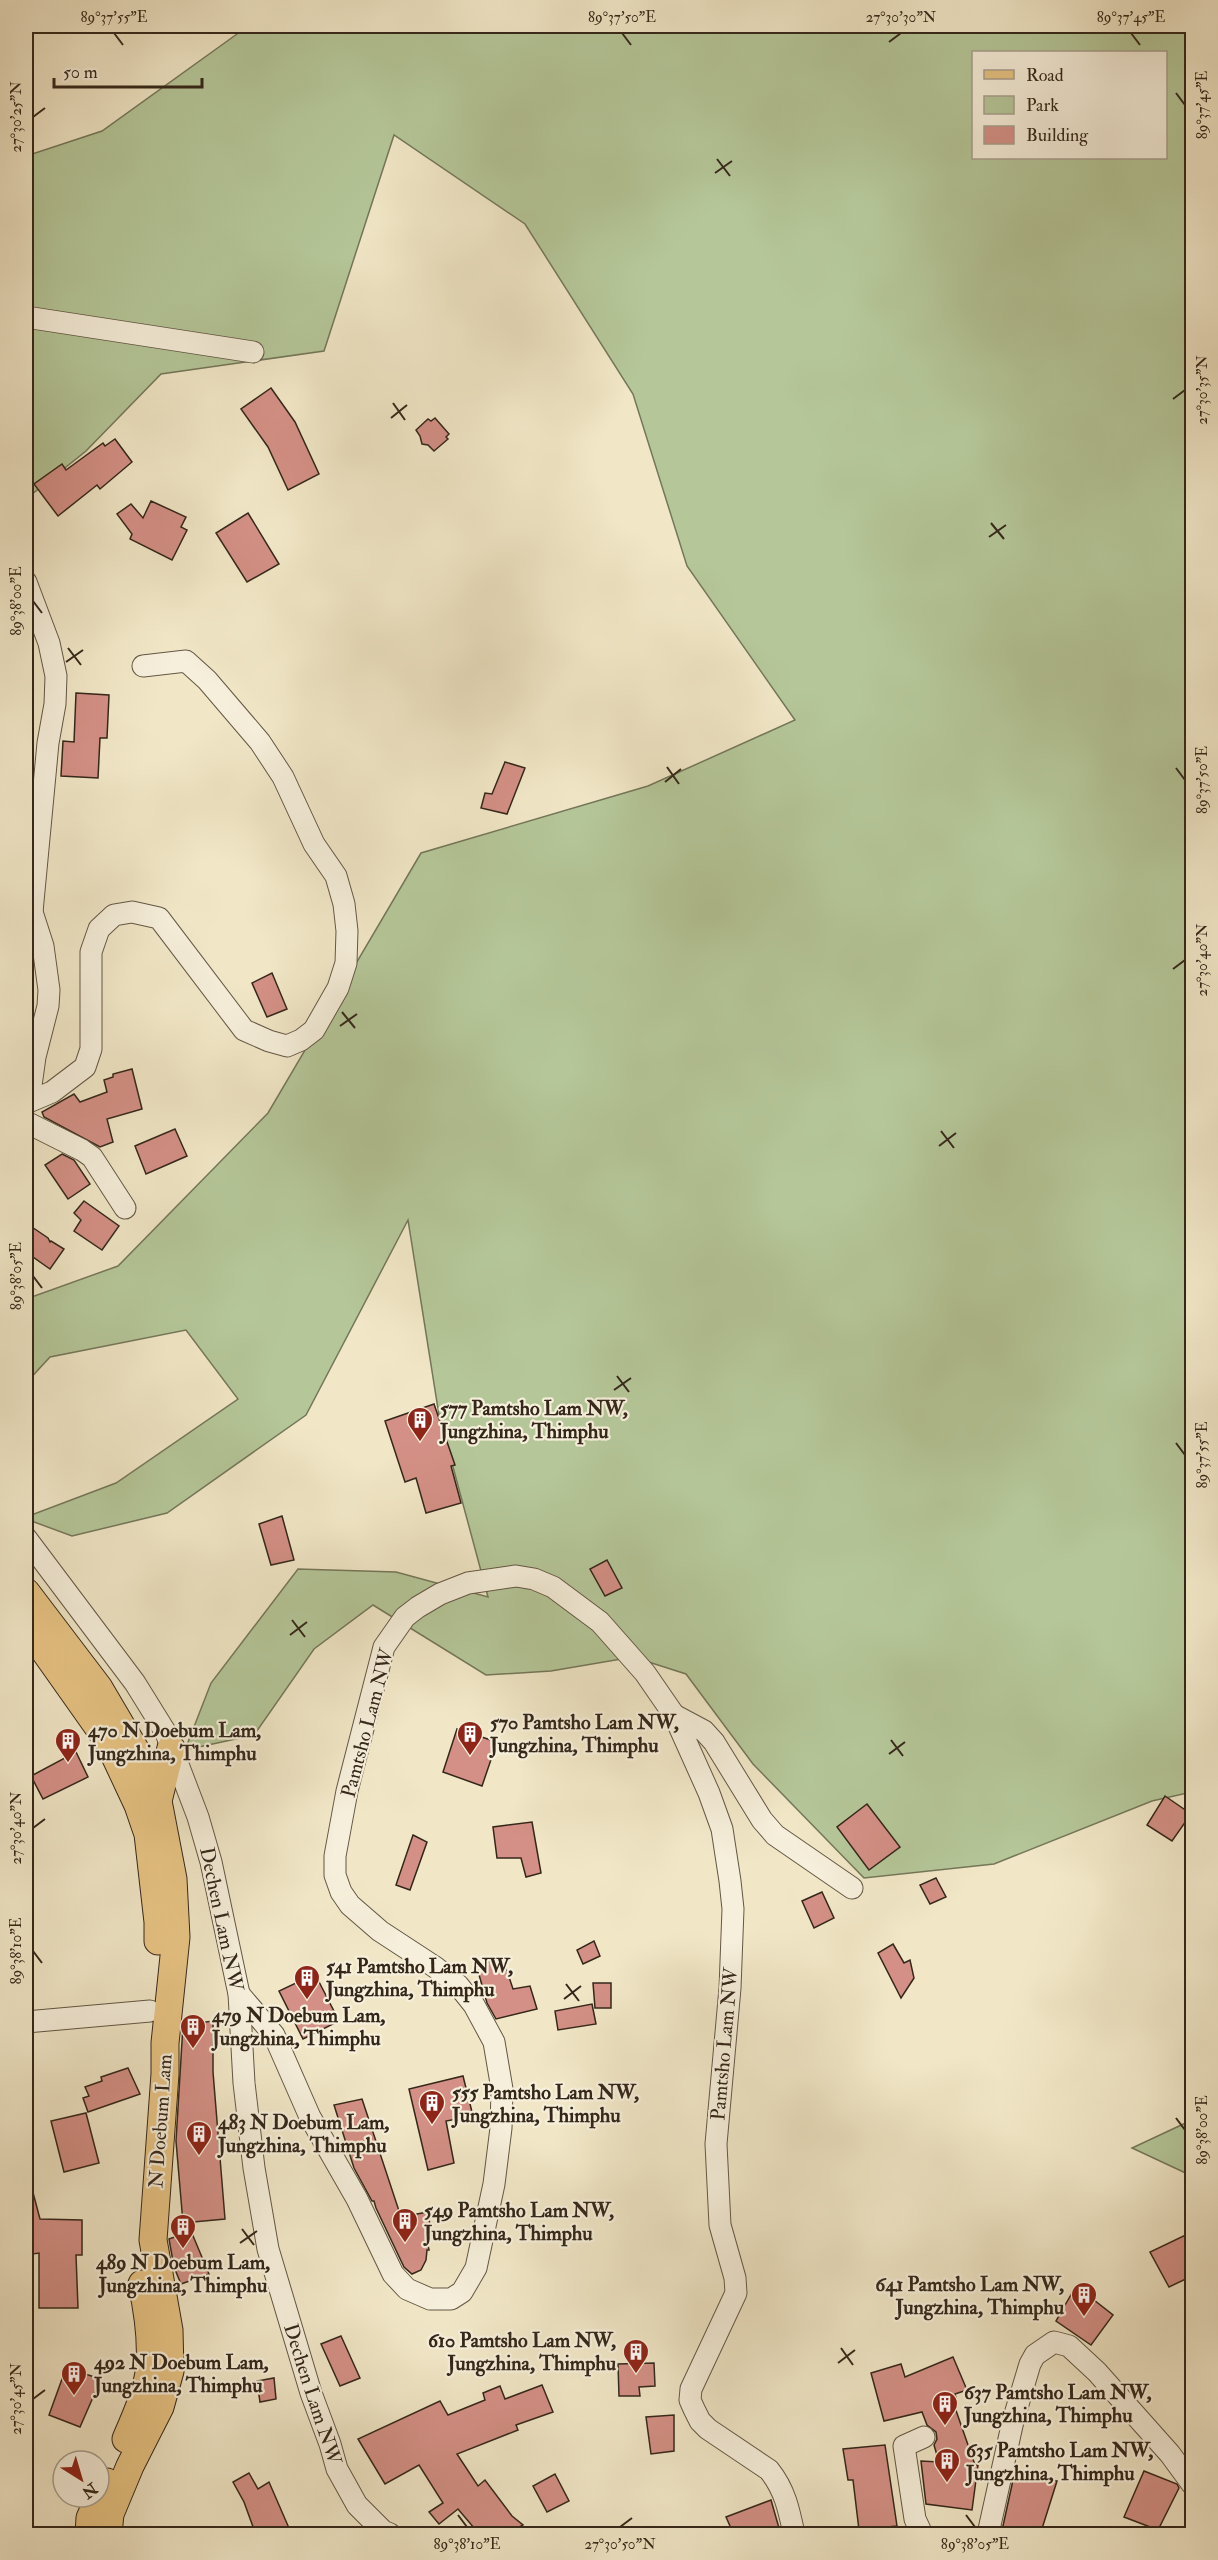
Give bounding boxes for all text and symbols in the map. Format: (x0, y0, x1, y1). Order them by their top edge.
text: 89°37'55"E (80, 8, 148, 27)
text: 89°37'50"E (588, 8, 656, 27)
text: 27°30'30"N (866, 8, 937, 27)
text: 89°37'45"E (1097, 8, 1165, 27)
scale bar (54, 51, 202, 89)
legend (972, 51, 1167, 159)
text: 50 m (63, 61, 98, 84)
text: Road (1026, 64, 1064, 87)
text: 89°37'45"E (1193, 71, 1212, 139)
text: 27°30'25"N (7, 81, 26, 153)
text: Park (1026, 94, 1059, 117)
text: Building (1026, 124, 1089, 147)
text: 27°30'35"N (1193, 355, 1212, 425)
text: 89°38'00"E (7, 566, 26, 636)
text: 89°37'50"E (1193, 746, 1212, 814)
text: 27°30'40"N (1193, 923, 1212, 996)
text: 89°38'05"E (7, 1242, 26, 1310)
place label: 577 Pamtsho Lam NW, Jungzhina, Thimphu (439, 1396, 628, 1445)
building icon: 577 Pamtsho Lam NW, Jungzhina, Thimphu (405, 1405, 435, 1443)
text: 89°37'55"E (1193, 1421, 1212, 1489)
street label: Pamtsho Lam NW (336, 1645, 400, 1800)
place label: 570 Pamtsho Lam NW, Jungzhina, Thimphu (489, 1710, 679, 1759)
place label: 470 N Doebum Lam, Jungzhina, Thimphu (87, 1718, 261, 1767)
building icon: 570 Pamtsho Lam NW, Jungzhina, Thimphu (455, 1719, 485, 1757)
building icon: 470 N Doebum Lam, Jungzhina, Thimphu (53, 1726, 83, 1764)
text: 27°30'40"N (7, 1791, 26, 1864)
street label: Dechen Lam NW (194, 1845, 249, 1994)
text: 89°38'10"E (7, 1917, 26, 1984)
place label: 541 Pamtsho Lam NW, Jungzhina, Thimphu (325, 1954, 513, 2003)
building icon: 541 Pamtsho Lam NW, Jungzhina, Thimphu (292, 1963, 322, 2001)
street label: Pamtsho Lam NW (705, 1966, 744, 2121)
place label: 479 N Doebum Lam, Jungzhina, Thimphu (211, 2003, 385, 2052)
building icon: 479 N Doebum Lam, Jungzhina, Thimphu (178, 2012, 208, 2050)
street label: N Doebum Lam (143, 2053, 178, 2189)
place label: 555 Pamtsho Lam NW, Jungzhina, Thimphu (451, 2080, 639, 2129)
building icon: 555 Pamtsho Lam NW, Jungzhina, Thimphu (417, 2088, 447, 2126)
text: 89°38'00"E (1193, 2095, 1212, 2165)
place label: 483 N Doebum Lam, Jungzhina, Thimphu (217, 2110, 390, 2159)
building icon: 483 N Doebum Lam, Jungzhina, Thimphu (184, 2119, 214, 2157)
place label: 549 Pamtsho Lam NW, Jungzhina, Thimphu (423, 2198, 614, 2247)
building icon: 549 Pamtsho Lam NW, Jungzhina, Thimphu (390, 2206, 420, 2244)
building icon: 489 N Doebum Lam, Jungzhina, Thimphu (168, 2212, 198, 2250)
place label: 489 N Doebum Lam, Jungzhina, Thimphu (95, 2250, 270, 2299)
place label: 641 Pamtsho Lam NW, Jungzhina, Thimphu (875, 2272, 1065, 2321)
building icon: 641 Pamtsho Lam NW, Jungzhina, Thimphu (1069, 2280, 1099, 2318)
street label: Dechen Lam NW (278, 2320, 347, 2468)
place label: 610 Pamtsho Lam NW, Jungzhina, Thimphu (428, 2328, 617, 2377)
building icon: 610 Pamtsho Lam NW, Jungzhina, Thimphu (621, 2337, 651, 2375)
place label: 492 N Doebum Lam, Jungzhina, Thimphu (93, 2350, 269, 2399)
building icon: 492 N Doebum Lam, Jungzhina, Thimphu (59, 2359, 89, 2397)
text: 27°30'45"N (7, 2363, 26, 2435)
place label: 637 Pamtsho Lam NW, Jungzhina, Thimphu (963, 2380, 1152, 2429)
building icon: 637 Pamtsho Lam NW, Jungzhina, Thimphu (930, 2389, 960, 2427)
place label: 635 Pamtsho Lam NW, Jungzhina, Thimphu (965, 2438, 1153, 2487)
building icon: 635 Pamtsho Lam NW, Jungzhina, Thimphu (932, 2446, 962, 2484)
north arrow (51, 2449, 111, 2509)
text: N (77, 2477, 102, 2503)
text: 89°38'10"E (434, 2535, 501, 2554)
text: 27°30'50"N (584, 2535, 656, 2554)
text: 89°38'05"E (941, 2535, 1009, 2554)

